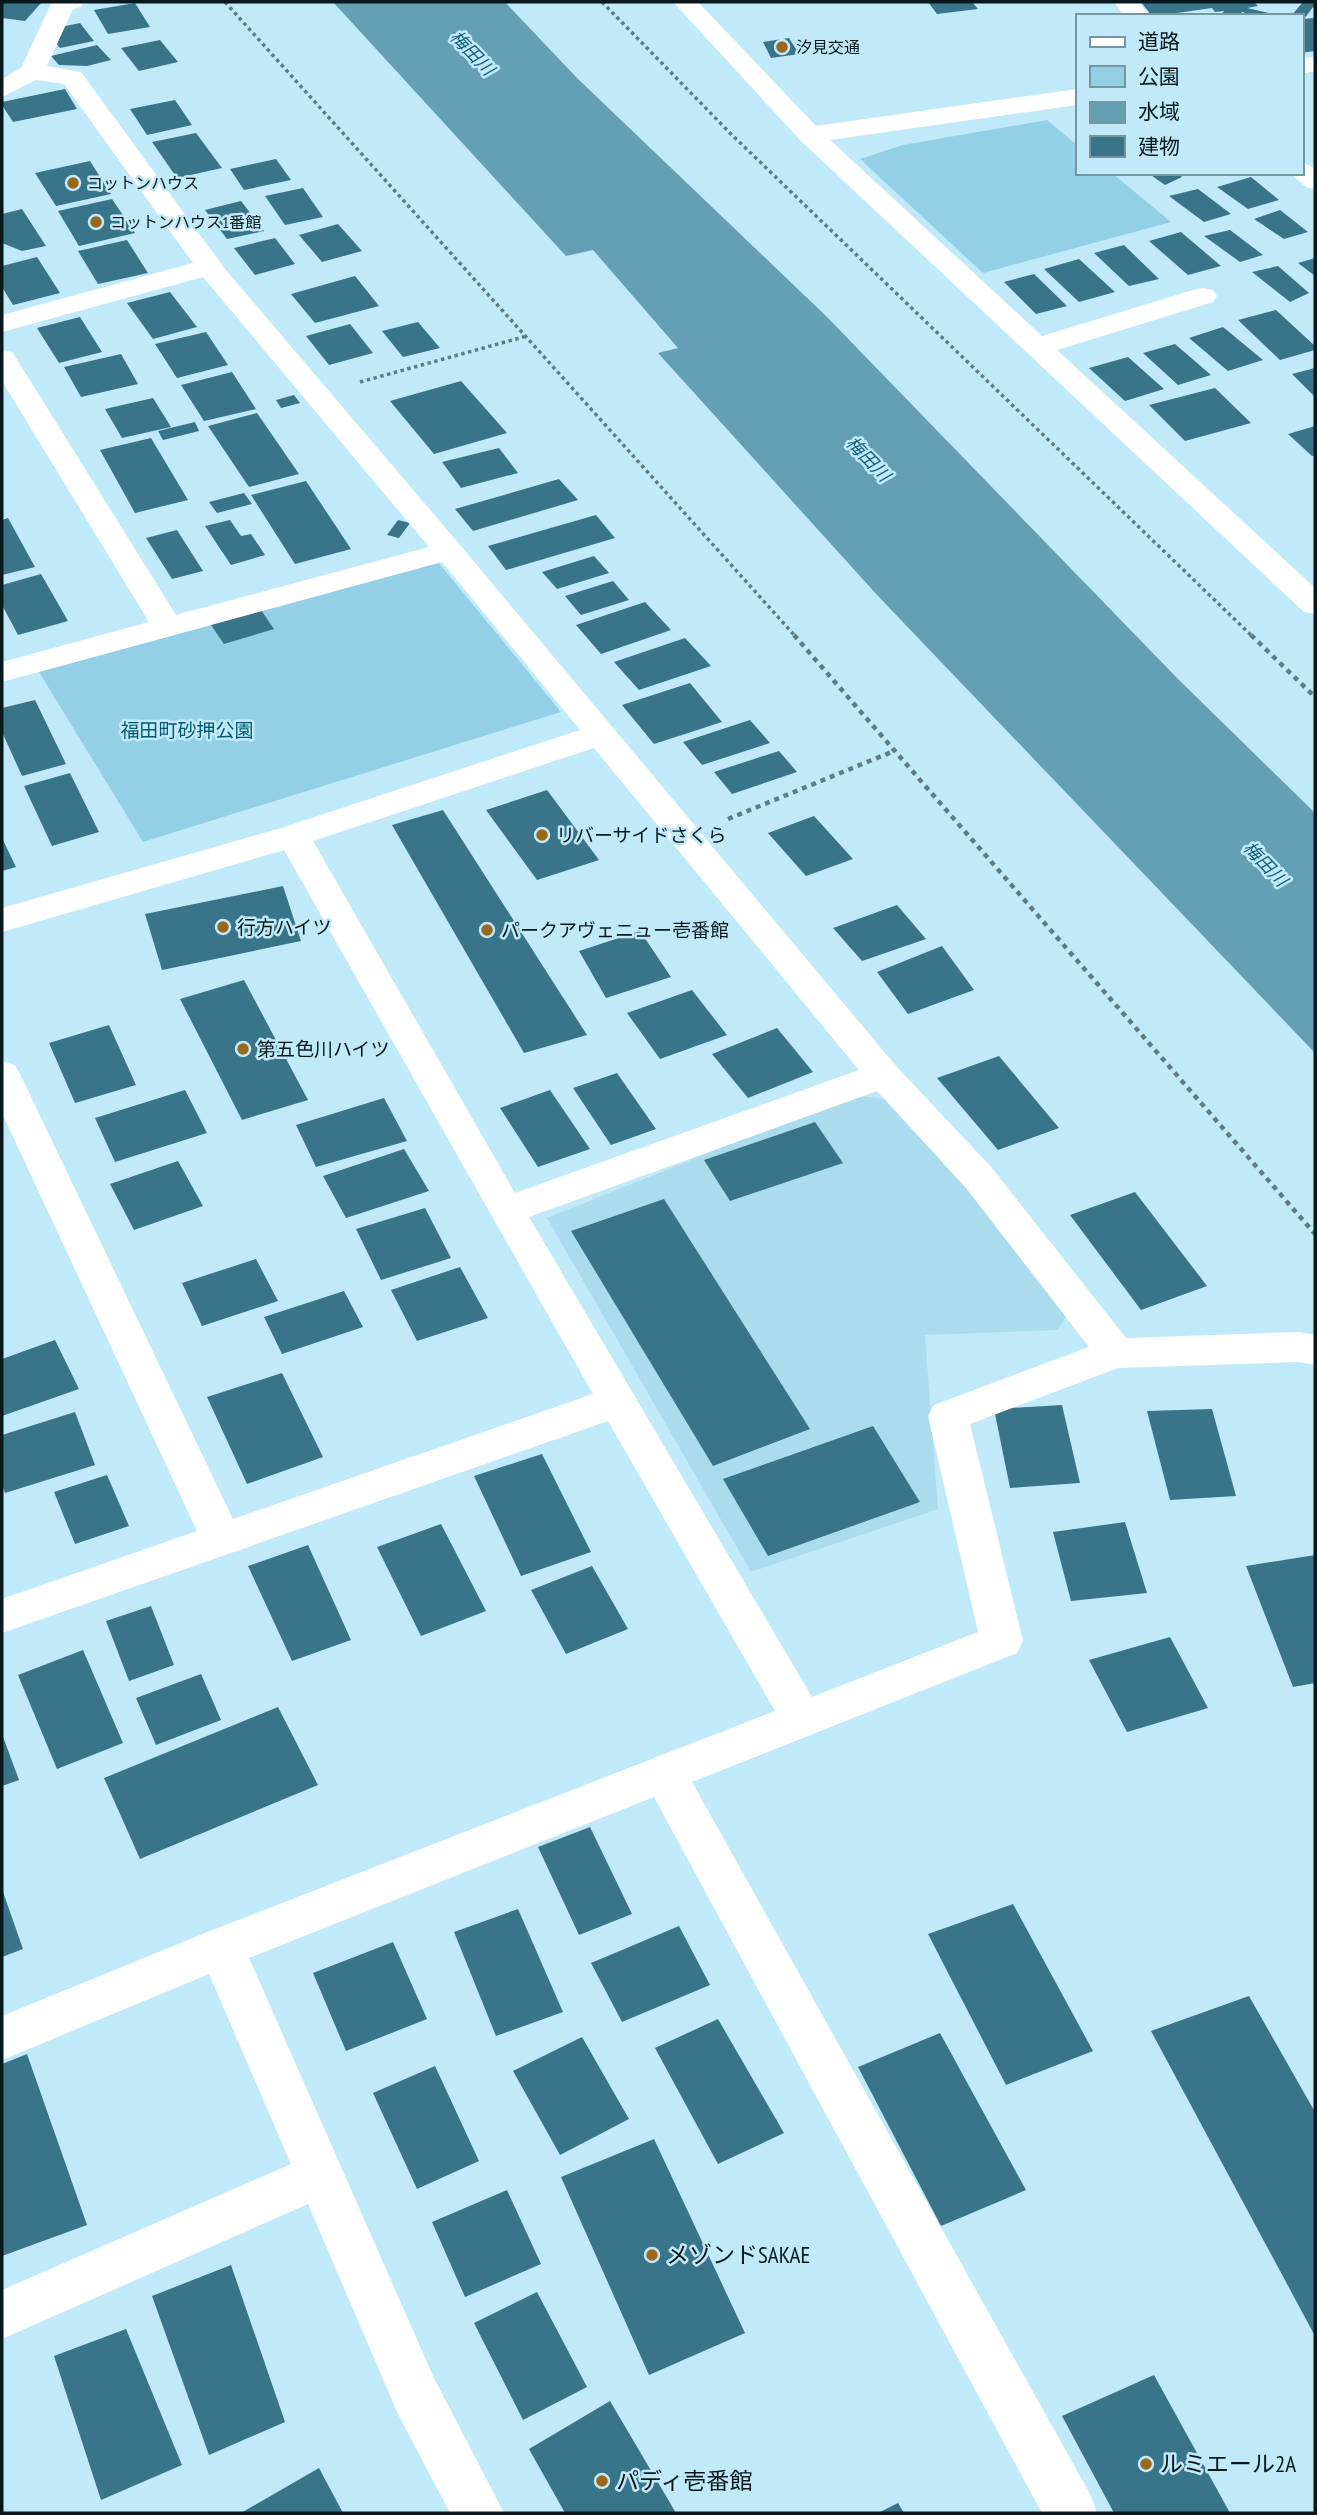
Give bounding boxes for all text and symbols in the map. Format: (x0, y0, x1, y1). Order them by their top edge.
legend (1076, 14, 1303, 175)
water label: 梅田川 (445, 25, 501, 82)
text: 道路 (1138, 28, 1180, 55)
place label: 汐見交通 (796, 37, 860, 57)
marker: 汐見交通 (774, 39, 790, 55)
text: 公園 (1138, 63, 1180, 90)
text: 水域 (1138, 98, 1180, 125)
text: 建物 (1138, 133, 1180, 160)
place label: コットンハウス (87, 173, 199, 193)
marker: コットンハウス (65, 175, 81, 191)
place label: コットンハウス1番館 (110, 212, 261, 232)
marker: コットンハウス1番館 (88, 214, 104, 230)
water label: 梅田川 (841, 431, 897, 488)
park label: 福田町砂押公園 (120, 718, 254, 742)
place label: リバーサイドさくら (556, 823, 727, 847)
marker: リバーサイドさくら (534, 827, 550, 843)
water label: 梅田川 (1238, 836, 1294, 893)
place label: 行方ハイツ (237, 915, 332, 939)
place label: パークアヴェニュー壱番館 (501, 918, 729, 942)
marker: 行方ハイツ (215, 919, 231, 935)
marker: パークアヴェニュー壱番館 (479, 922, 495, 938)
place label: 第五色川ハイツ (257, 1037, 390, 1061)
marker: 第五色川ハイツ (235, 1041, 251, 1057)
place label: メゾンドSAKAE (666, 2240, 810, 2269)
marker: メゾンドSAKAE (644, 2247, 660, 2263)
place label: ルミエール2A (1160, 2449, 1296, 2478)
marker: ルミエール2A (1138, 2456, 1154, 2472)
place label: パディ壱番館 (616, 2466, 752, 2495)
marker: パディ壱番館 (594, 2473, 610, 2489)

